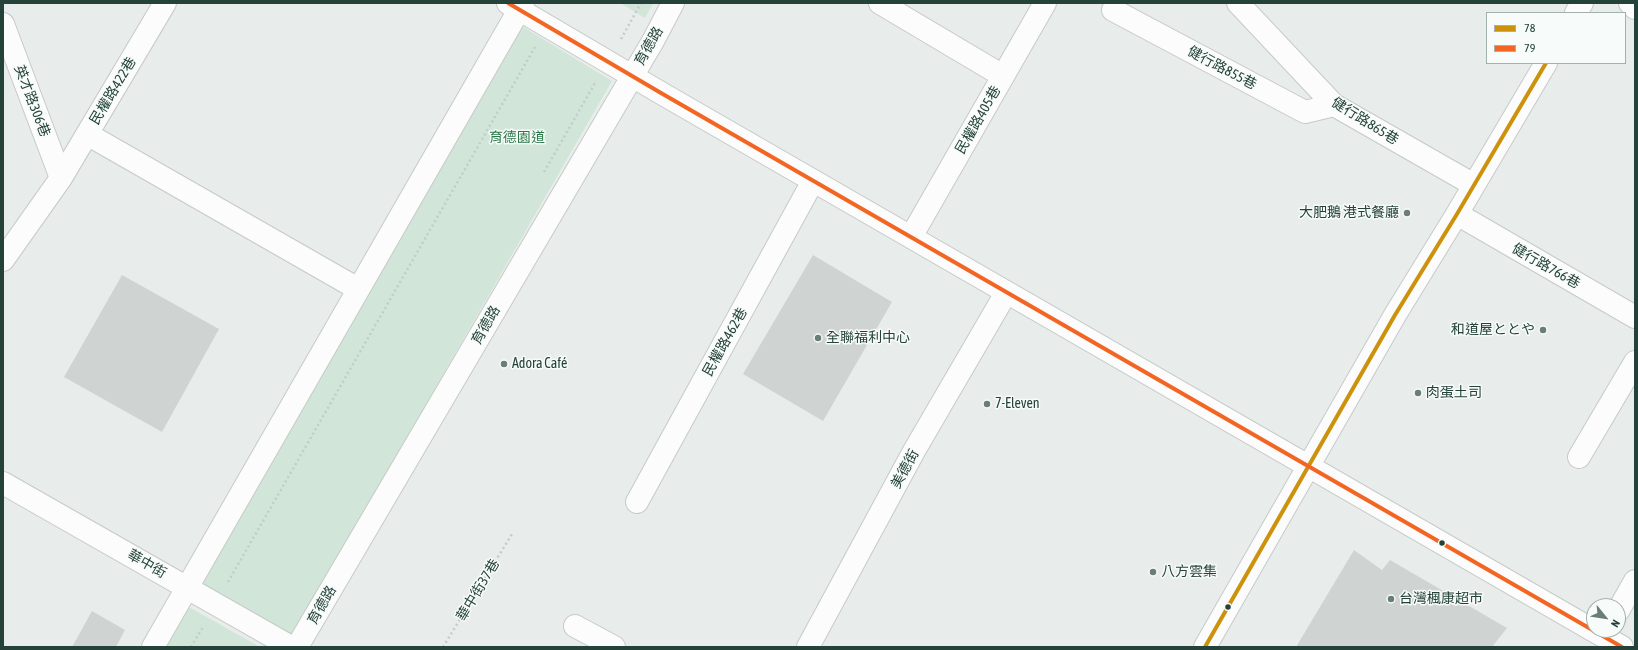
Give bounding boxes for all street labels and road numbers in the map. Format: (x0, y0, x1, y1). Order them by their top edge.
street label: 育德路 (631, 24, 667, 68)
street label: 健行路855巷 (1185, 43, 1259, 93)
street label: 民權路422巷 (86, 54, 140, 128)
street label: 英才路306巷 (11, 63, 53, 139)
street label: 民權路405巷 (952, 83, 1004, 157)
street label: 健行路865巷 (1328, 94, 1402, 148)
street label: 健行路766巷 (1509, 240, 1583, 292)
street label: 育德路 (468, 303, 504, 347)
street label: 民權路462巷 (699, 305, 751, 379)
street label: 美德街 (887, 447, 923, 491)
street label: 華中街 (125, 546, 169, 582)
street label: 華中街37巷 (453, 556, 503, 624)
street label: 育德路 (304, 583, 340, 627)

